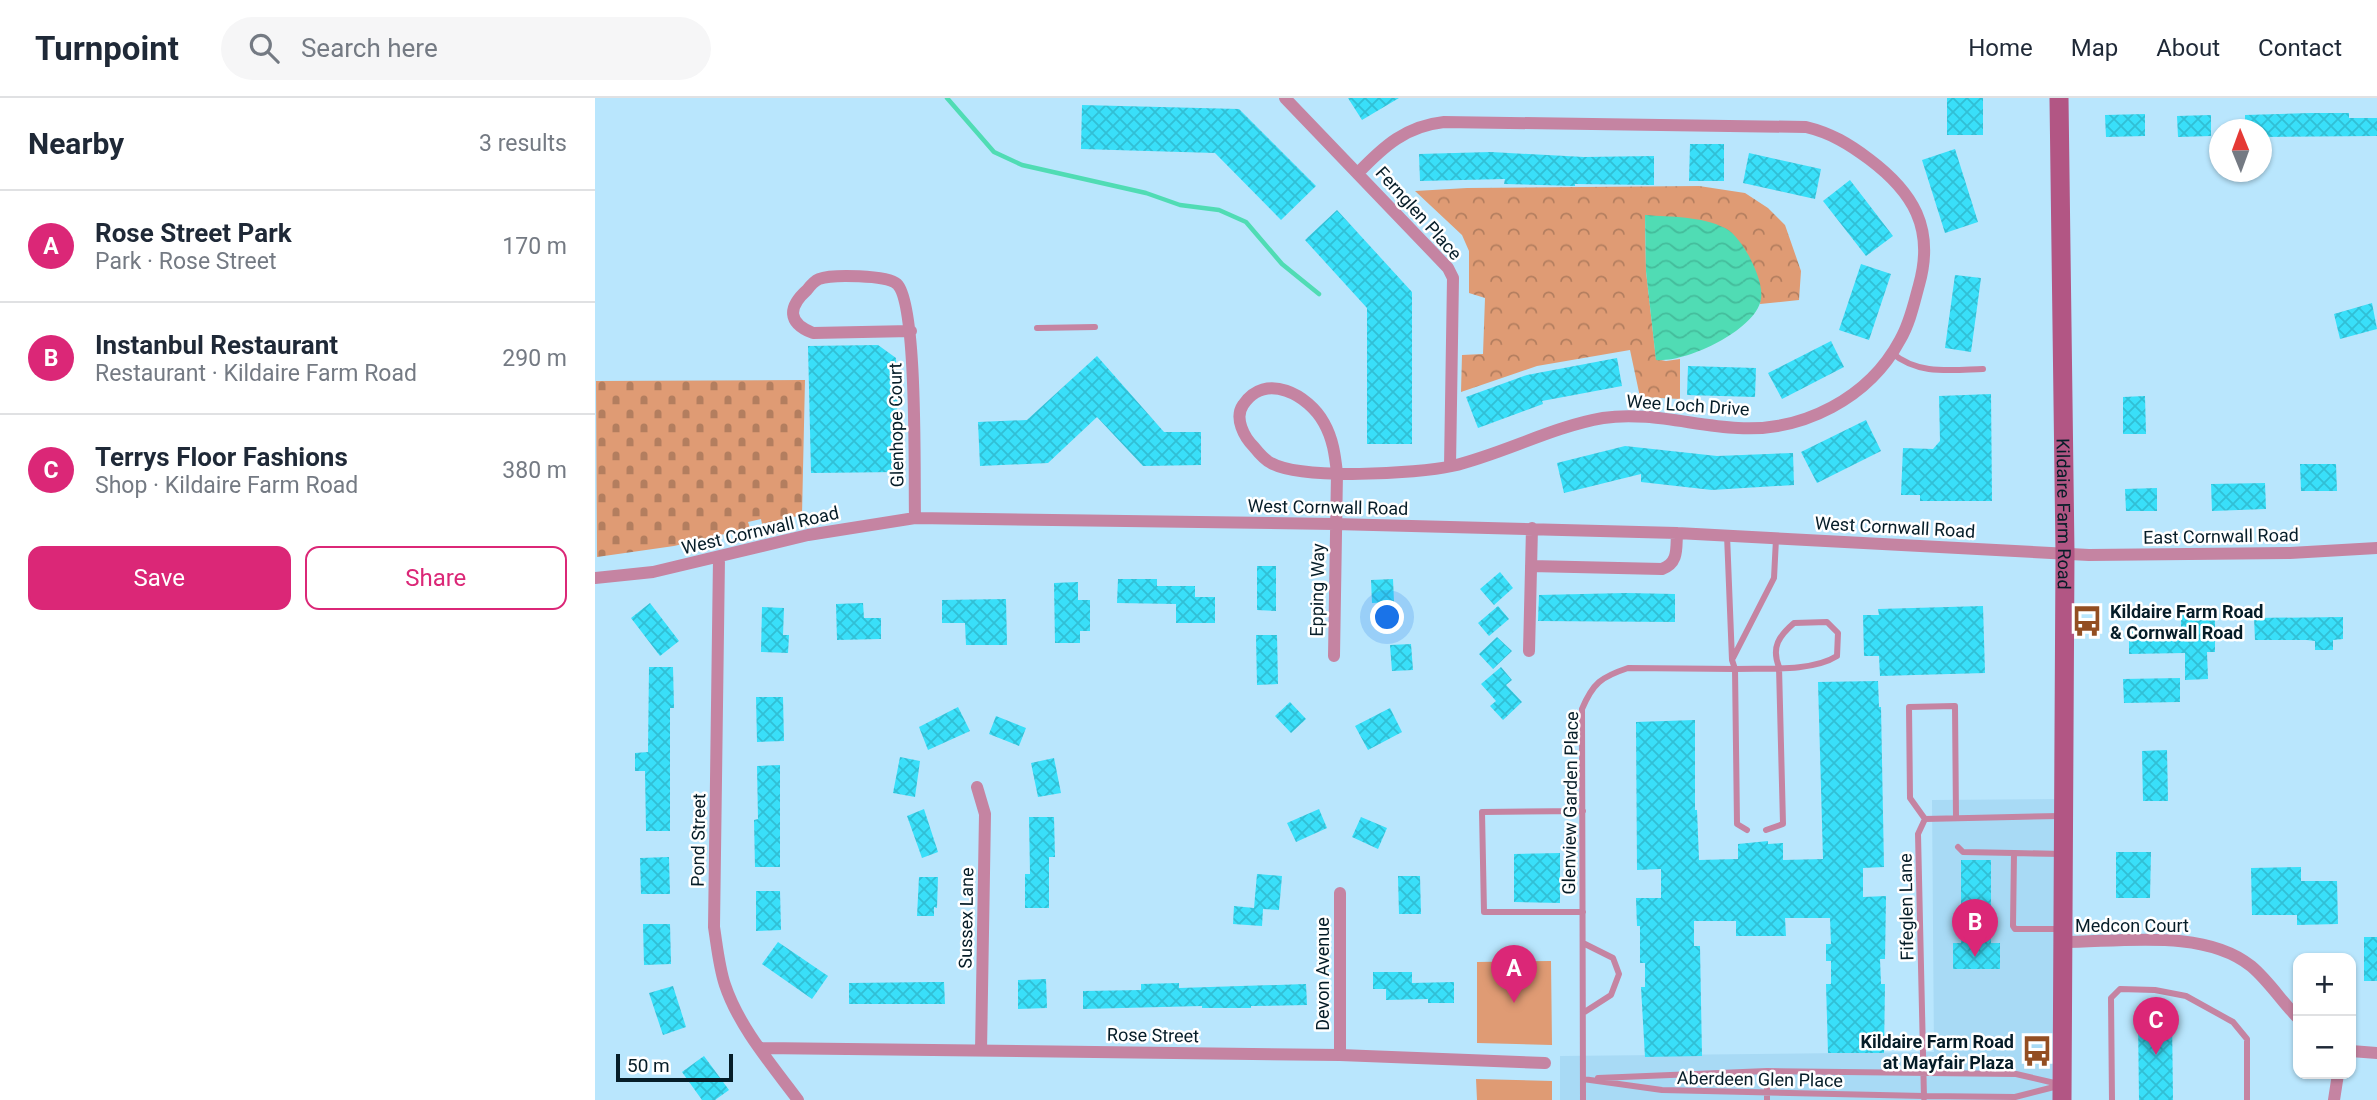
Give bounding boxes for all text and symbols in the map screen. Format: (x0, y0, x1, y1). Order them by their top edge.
search box (221, 17, 711, 80)
text: Turnpoint (35, 29, 179, 68)
icon: search (245, 29, 283, 67)
text: Search here (301, 33, 438, 63)
text: Home (1968, 34, 2033, 62)
text: Map (2071, 34, 2118, 62)
text: About (2156, 34, 2220, 62)
text: Contact (2258, 34, 2342, 62)
north arrow (2209, 119, 2272, 182)
text: Nearby (28, 126, 124, 161)
text: 3 results (479, 130, 567, 157)
street label: Fernglen Place (1372, 162, 1466, 264)
text: Rose Street Park (95, 218, 292, 248)
text: A (43, 233, 59, 260)
text: 170 m (502, 233, 567, 260)
text: Park · Rose Street (95, 248, 277, 275)
text: Instanbul Restaurant (95, 330, 338, 360)
text: B (44, 345, 58, 372)
text: 290 m (502, 345, 567, 372)
text: Restaurant · Kildaire Farm Road (95, 360, 417, 387)
street label: Glenhope Court (884, 362, 908, 488)
street label: Wee Loch Drive (1626, 390, 1750, 420)
street label: Kildaire Farm Road (2053, 438, 2076, 590)
text: Terrys Floor Fashions (95, 442, 348, 472)
text: C (43, 457, 59, 484)
text: 380 m (502, 457, 567, 484)
text: Shop · Kildaire Farm Road (95, 472, 358, 499)
street label: West Cornwall Road (1247, 495, 1409, 519)
street label: West Cornwall Road (679, 502, 841, 558)
street label: West Cornwall Road (1814, 512, 1976, 542)
street label: East Cornwall Road (2143, 524, 2299, 548)
street label: Epping Way (1306, 543, 1328, 637)
button: Save (28, 546, 291, 610)
button: Share (305, 546, 567, 610)
your location (1370, 600, 1404, 634)
place label: Kildaire Farm Road & Cornwall Road (2110, 601, 2263, 643)
bus stop icon: Kildaire Farm Road & Cornwall Road (2070, 604, 2104, 638)
street label: Glenview Garden Place (1558, 711, 1582, 895)
street label: Pond Street (687, 793, 709, 887)
street label: Fifeglen Lane (1895, 853, 1917, 961)
street label: Sussex Lane (955, 867, 977, 969)
pin: B (1952, 899, 1998, 957)
street label: Medcon Court (2075, 915, 2189, 936)
street label: Devon Avenue (1312, 917, 1333, 1031)
pin: A (1491, 945, 1537, 1003)
map controls (2293, 953, 2356, 1079)
button: + (2293, 953, 2356, 1016)
pin: C (2133, 997, 2179, 1055)
button: − (2293, 1016, 2356, 1079)
street label: Rose Street (1107, 1024, 1199, 1046)
place label: Kildaire Farm Road at Mayfair Plaza (1861, 1031, 2014, 1073)
bus stop icon: Kildaire Farm Road at Mayfair Plaza (2020, 1034, 2054, 1068)
scale bar (616, 1051, 733, 1083)
text: 50 m (627, 1054, 670, 1077)
street label: Aberdeen Glen Place (1677, 1067, 1843, 1091)

